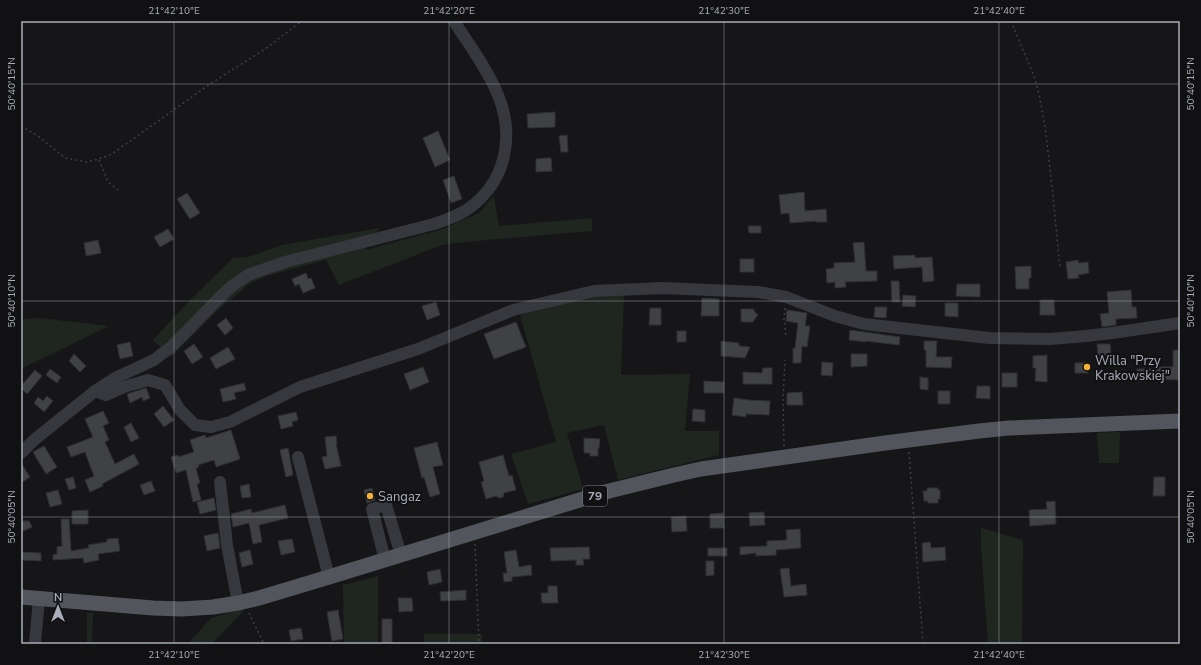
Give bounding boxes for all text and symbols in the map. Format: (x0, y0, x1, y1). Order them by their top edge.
text: 21°42'10"E (148, 4, 200, 18)
text: 21°42'20"E (423, 4, 475, 18)
text: 21°42'30"E (698, 4, 750, 18)
text: 21°42'40"E (973, 4, 1025, 18)
text: 50°40'15"N (5, 57, 19, 111)
text: 50°40'15"N (1184, 57, 1198, 111)
text: 50°40'10"N (5, 274, 19, 328)
text: 50°40'10"N (1184, 274, 1198, 328)
place label: Willa "Przy Krakowskiej" (1095, 352, 1170, 385)
marker: Willa "Przy Krakowskiej" (1082, 362, 1092, 372)
road number: 79 (583, 486, 607, 506)
place label: Sangaz (378, 488, 421, 506)
text: 50°40'05"N (5, 490, 19, 544)
text: 50°40'05"N (1184, 490, 1198, 544)
marker: Sangaz (365, 491, 375, 501)
north arrow (38, 587, 78, 627)
text: N (54, 590, 62, 605)
text: 21°42'10"E (148, 648, 200, 662)
text: 21°42'20"E (423, 648, 475, 662)
text: 21°42'30"E (698, 648, 750, 662)
text: 21°42'40"E (973, 648, 1025, 662)

